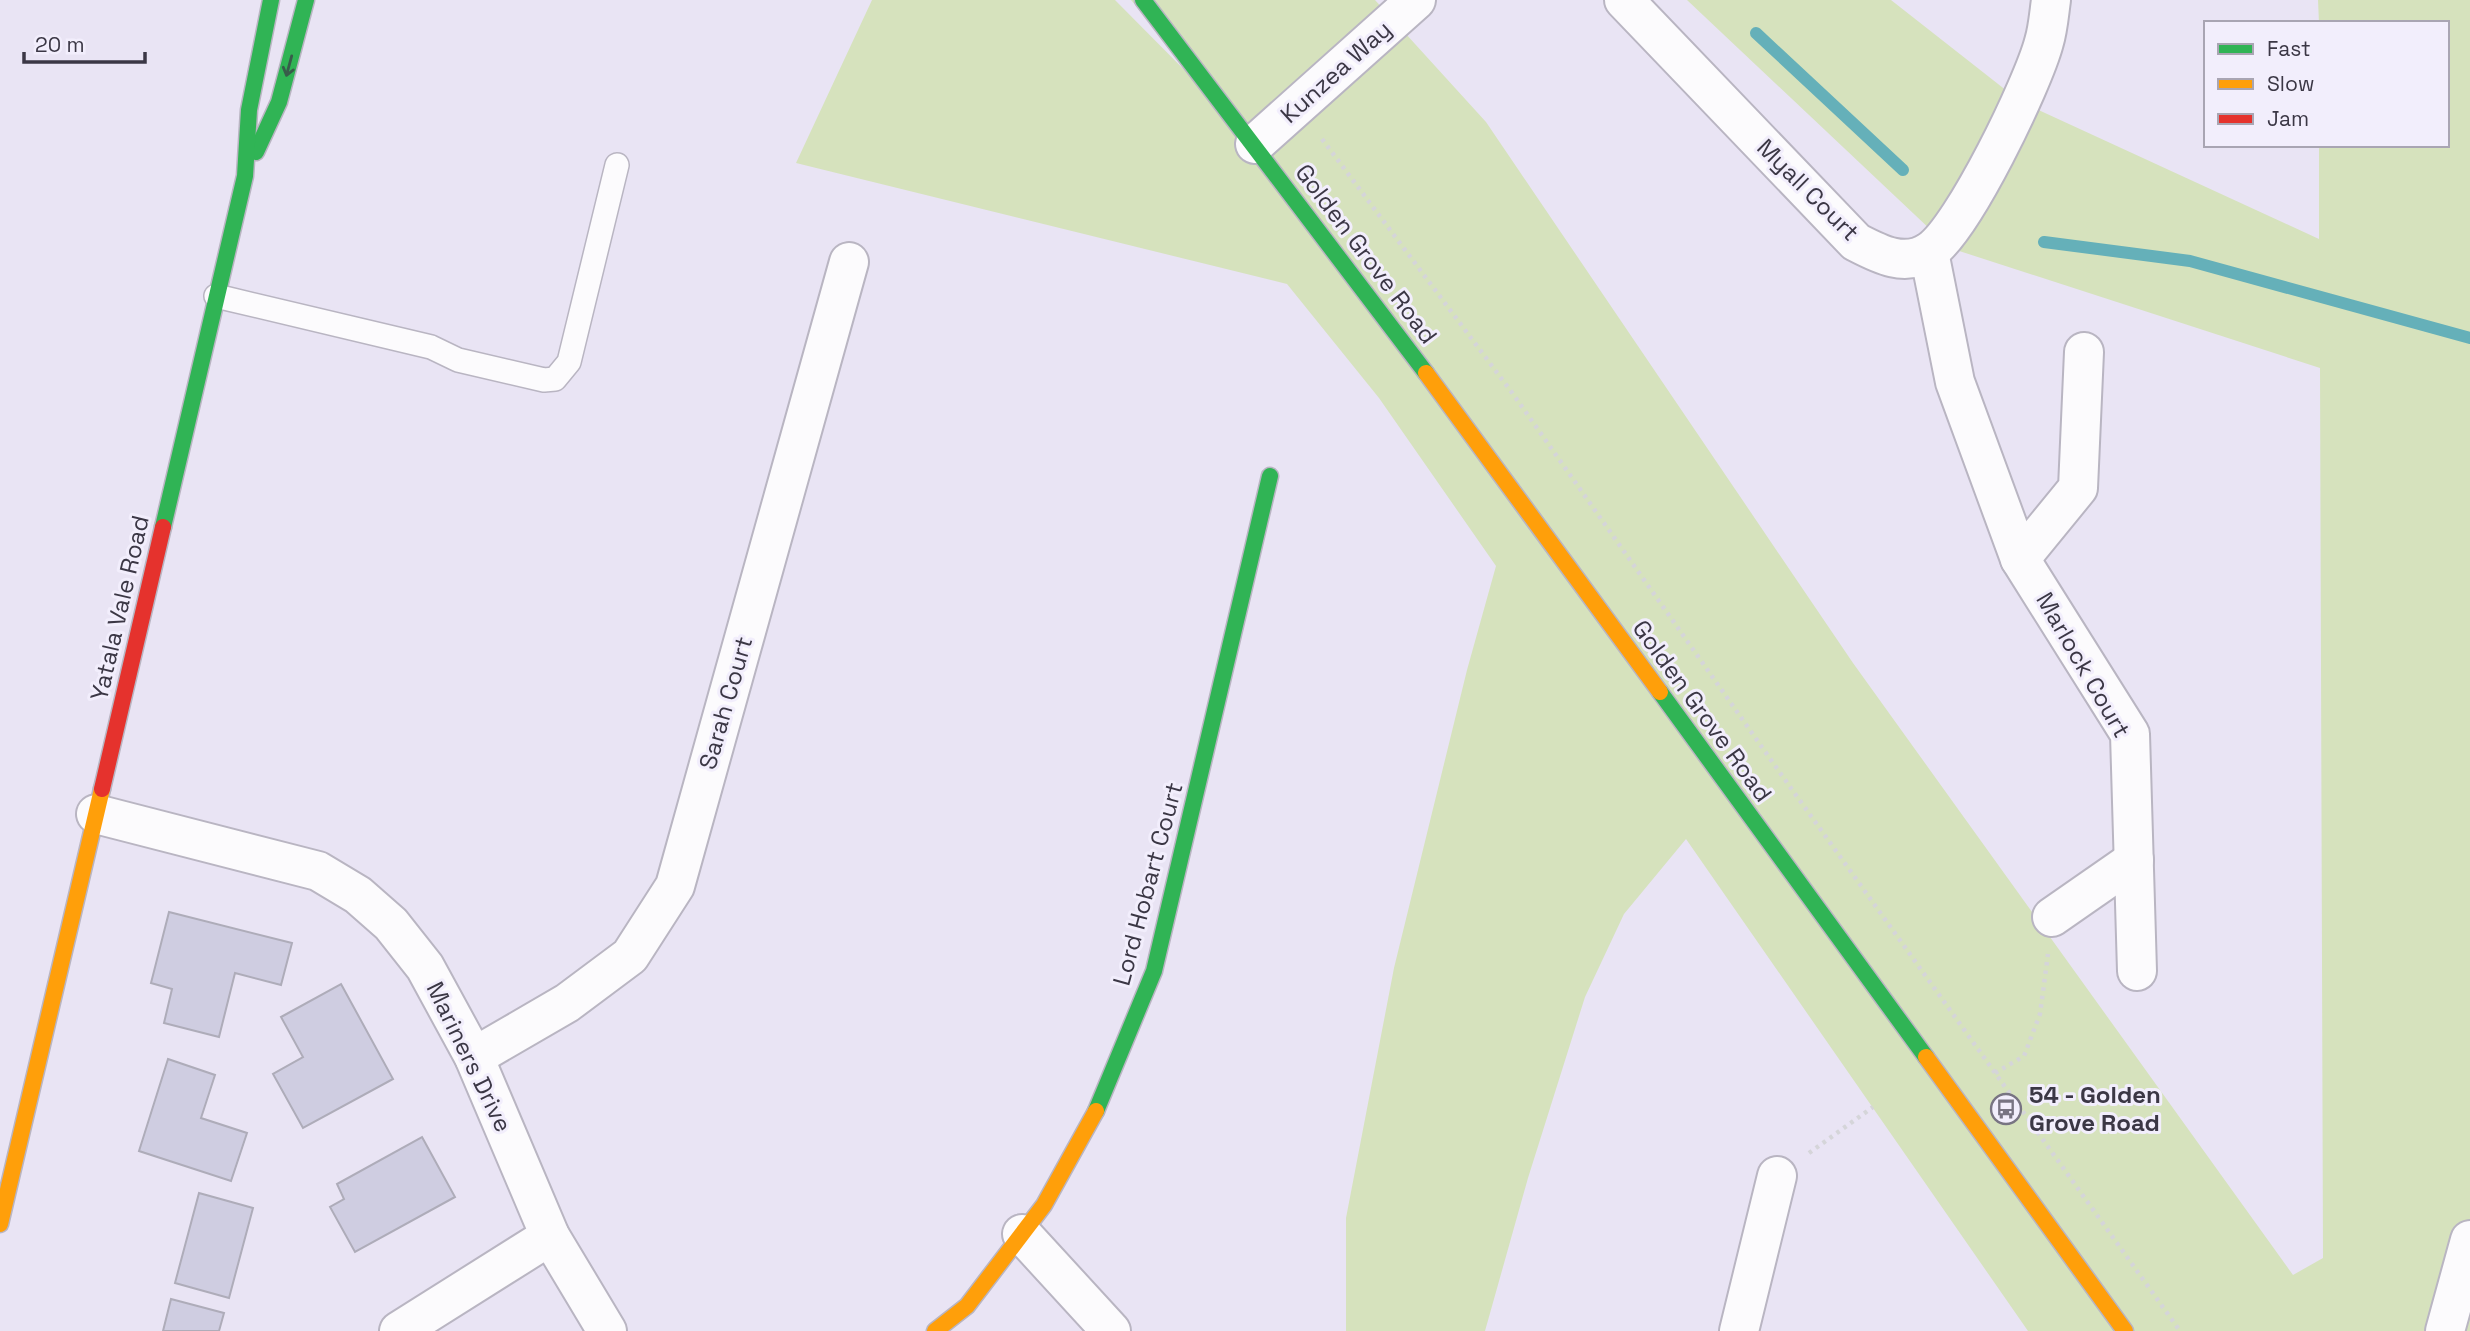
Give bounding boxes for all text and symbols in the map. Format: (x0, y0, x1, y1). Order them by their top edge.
street label: Kunzea Way (1274, 14, 1398, 130)
scale bar (24, 21, 145, 65)
legend (2204, 21, 2449, 147)
text: 20 m (35, 31, 85, 58)
text: Fast (2267, 35, 2311, 62)
one-way arrow (281, 55, 294, 77)
text: Slow (2267, 70, 2315, 97)
text: Jam (2267, 105, 2309, 132)
street label: Myall Court (1751, 132, 1866, 247)
street label: Golden Grove Road (1289, 157, 1444, 350)
street label: Yatala Vale Road (83, 512, 156, 703)
street label: Marlock Court (2029, 587, 2138, 743)
street label: Golden Grove Road (1626, 614, 1779, 808)
street label: Sarah Court (692, 633, 759, 773)
street label: Lord Hobart Court (1105, 779, 1190, 989)
street label: Mariners Drive (420, 976, 519, 1137)
place label: 54 - Golden Grove Road (2029, 1079, 2161, 1138)
bus stop icon: 54 - Golden Grove Road (1989, 1092, 2023, 1126)

